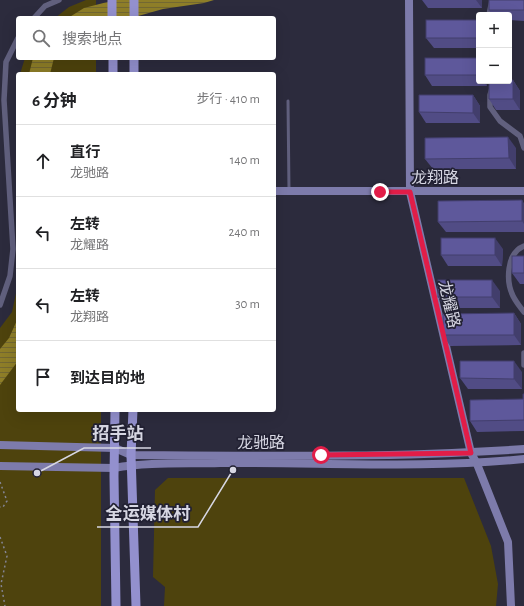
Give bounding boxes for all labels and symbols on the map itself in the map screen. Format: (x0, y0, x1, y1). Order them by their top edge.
street label: 龙翔路 (411, 169, 459, 186)
route end (371, 183, 389, 201)
street label: 龙耀路 (436, 279, 463, 329)
callout: 招手站 (84, 419, 151, 448)
text: 招手站 (93, 424, 144, 442)
street label: 龙驰路 (237, 434, 285, 451)
route start (312, 446, 330, 464)
callout: 全运媒体村 (97, 498, 198, 527)
text: 全运媒体村 (106, 504, 191, 522)

